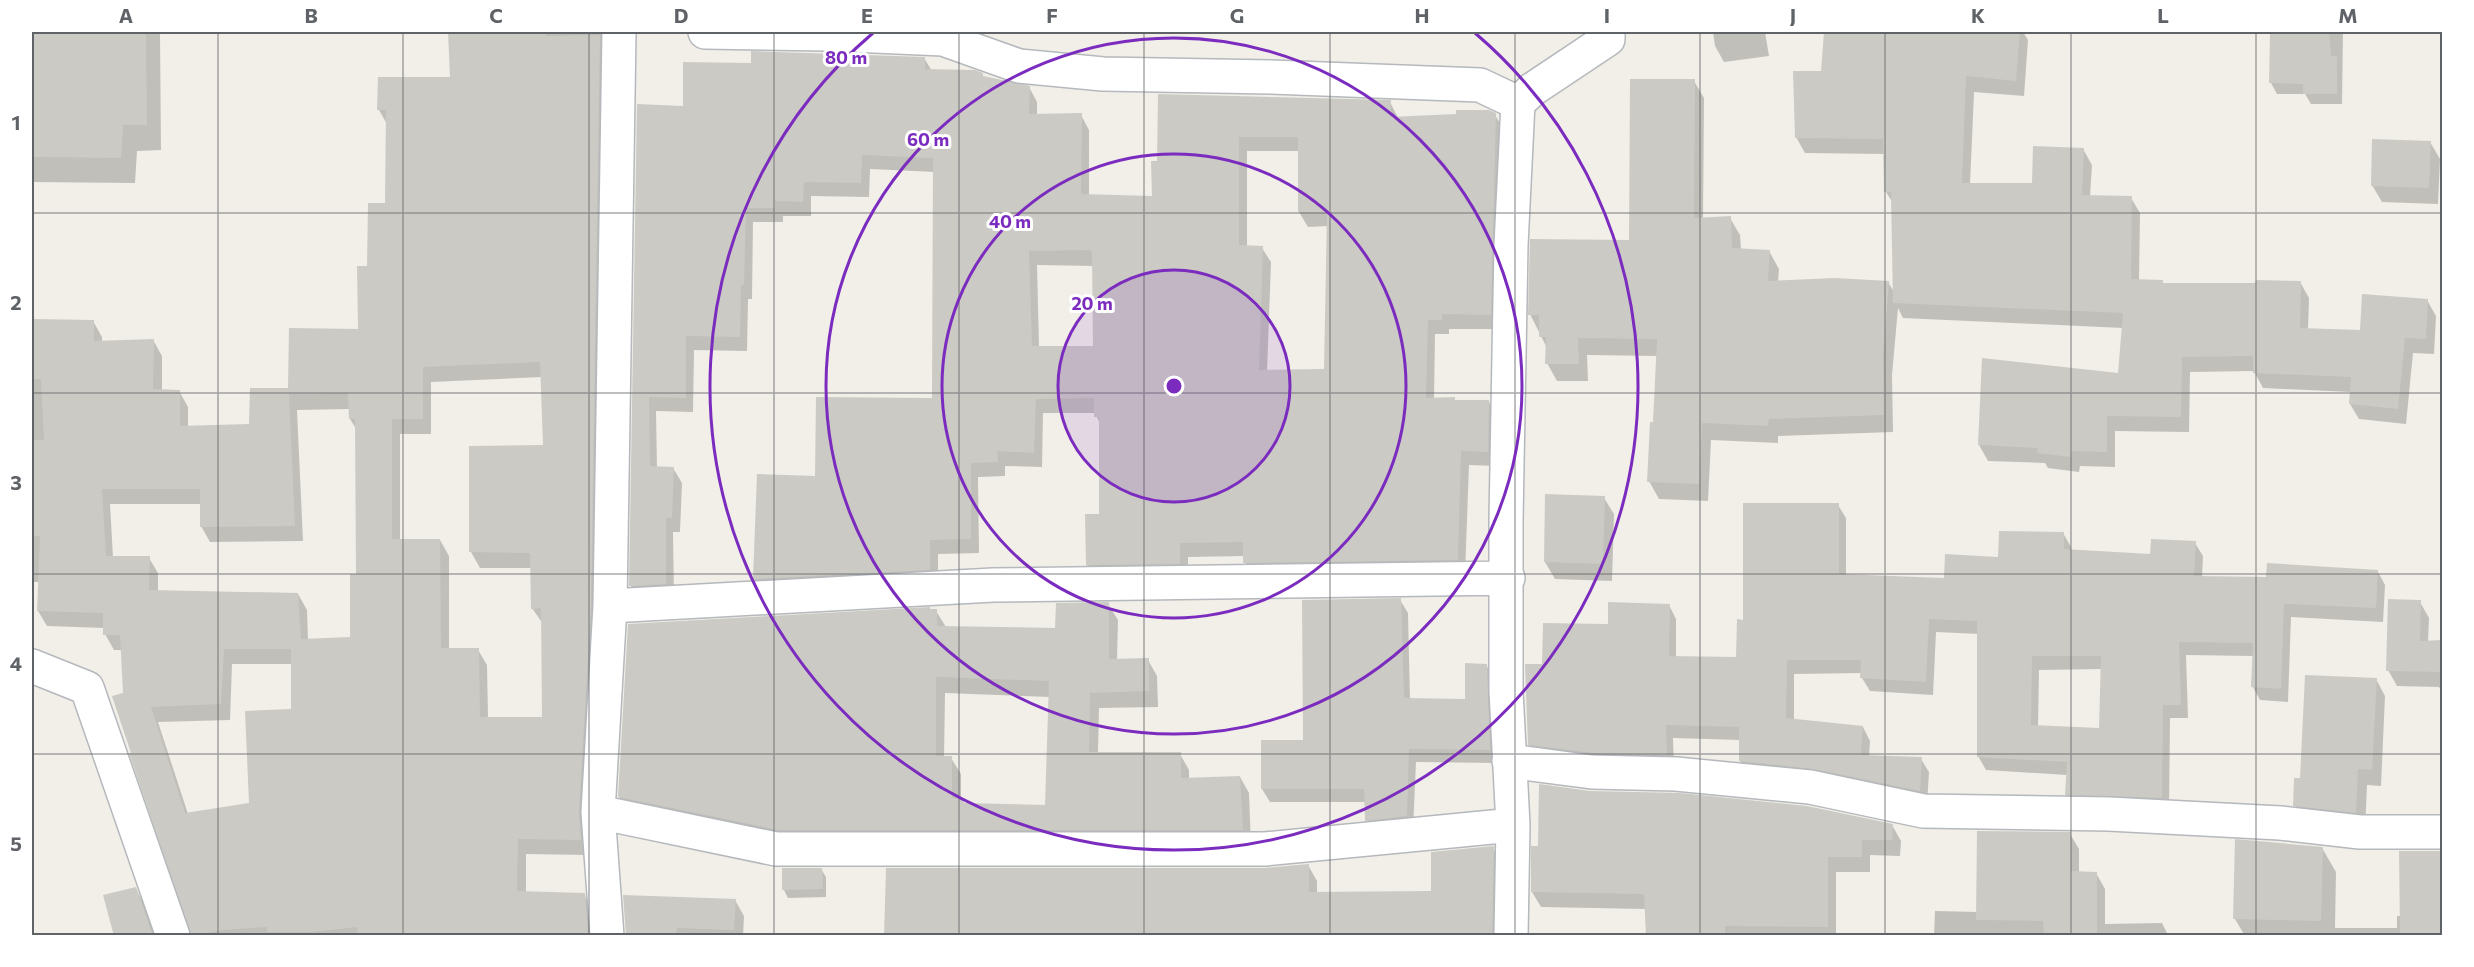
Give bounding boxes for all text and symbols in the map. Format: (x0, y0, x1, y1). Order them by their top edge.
text: A (119, 3, 133, 27)
text: B (304, 3, 318, 27)
text: C (489, 3, 503, 27)
text: D (674, 3, 688, 27)
text: E (861, 3, 873, 27)
text: F (1046, 3, 1058, 27)
text: G (1230, 3, 1244, 27)
text: H (1415, 3, 1430, 27)
text: I (1604, 3, 1610, 27)
text: J (1790, 3, 1796, 27)
text: K (1971, 3, 1985, 27)
text: L (2157, 3, 2169, 27)
text: M (2338, 3, 2358, 27)
text: 80 m (825, 46, 867, 68)
text: 1 (11, 110, 21, 134)
text: 60 m (907, 128, 949, 150)
text: 40 m (989, 210, 1031, 232)
text: 2 (10, 290, 22, 314)
text: 20 m (1071, 292, 1113, 314)
centre of rings (1164, 376, 1184, 396)
text: 3 (10, 470, 22, 494)
text: 4 (10, 651, 22, 675)
text: 5 (10, 831, 22, 855)

